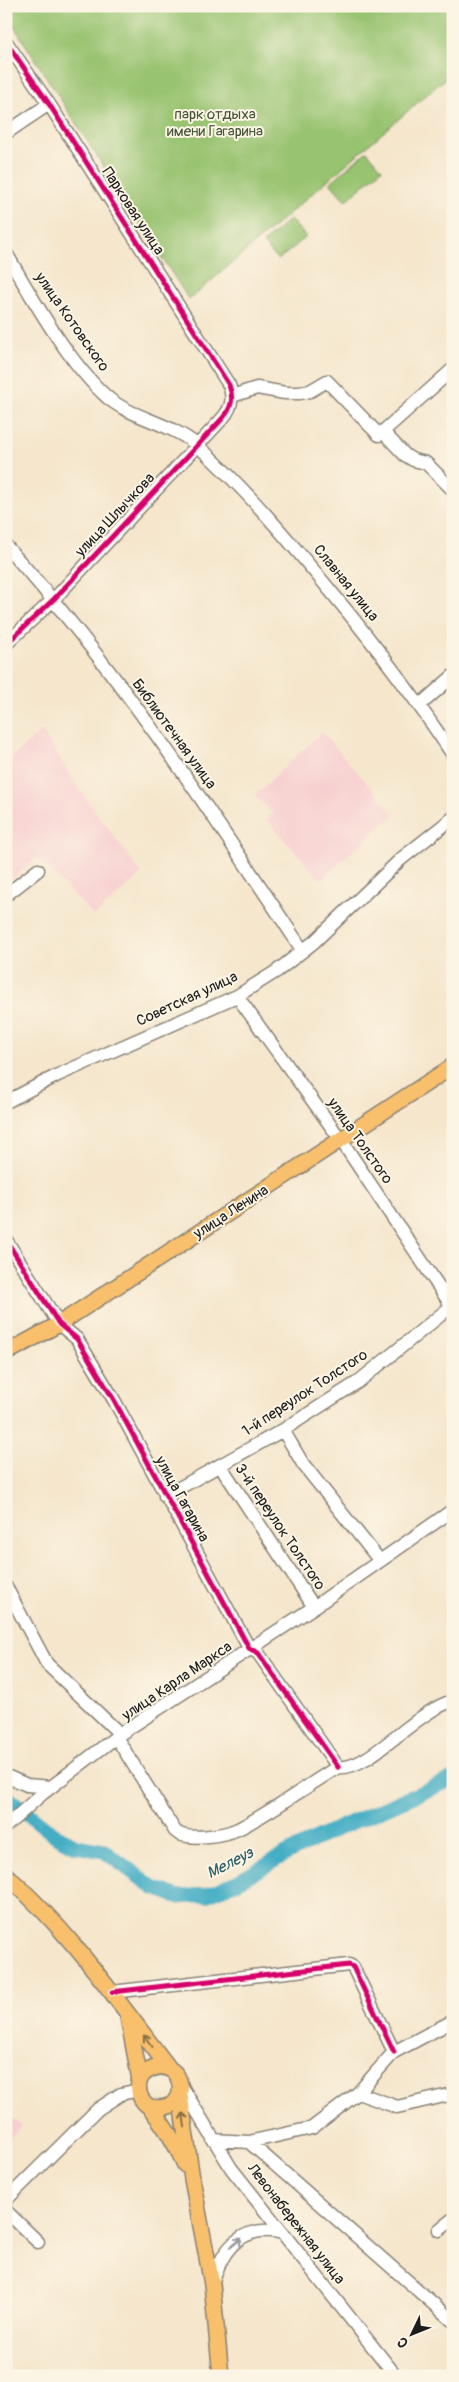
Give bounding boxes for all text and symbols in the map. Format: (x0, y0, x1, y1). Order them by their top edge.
park label: парк отдыха имени Гагарина (167, 105, 263, 141)
street label: Парковая улица (98, 164, 168, 258)
street label: улица Котовского (30, 268, 113, 375)
street label: улица Шлычкова (70, 469, 159, 562)
street label: Славная улица (309, 541, 383, 625)
street label: Библиотечная улица (128, 675, 220, 793)
street label: Советская улица (133, 967, 241, 1031)
street label: улица Толстого (323, 1093, 397, 1188)
street label: улица Ленина (189, 1181, 272, 1244)
street label: 1-й переулок Толстого (239, 1345, 371, 1441)
street label: улица Гагарина (150, 1452, 213, 1545)
street label: 3-й переулок Толстого (231, 1460, 329, 1594)
street label: улица Карла Маркса (118, 1637, 236, 1725)
water label: Мелеуз (203, 1842, 258, 1883)
one-way arrow (143, 2034, 153, 2048)
one-way arrow (178, 2112, 188, 2128)
street label: Левонабережная улица (242, 2159, 349, 2288)
one-way arrow (229, 2238, 242, 2249)
north arrow (386, 2310, 436, 2360)
text: С (393, 2333, 412, 2351)

